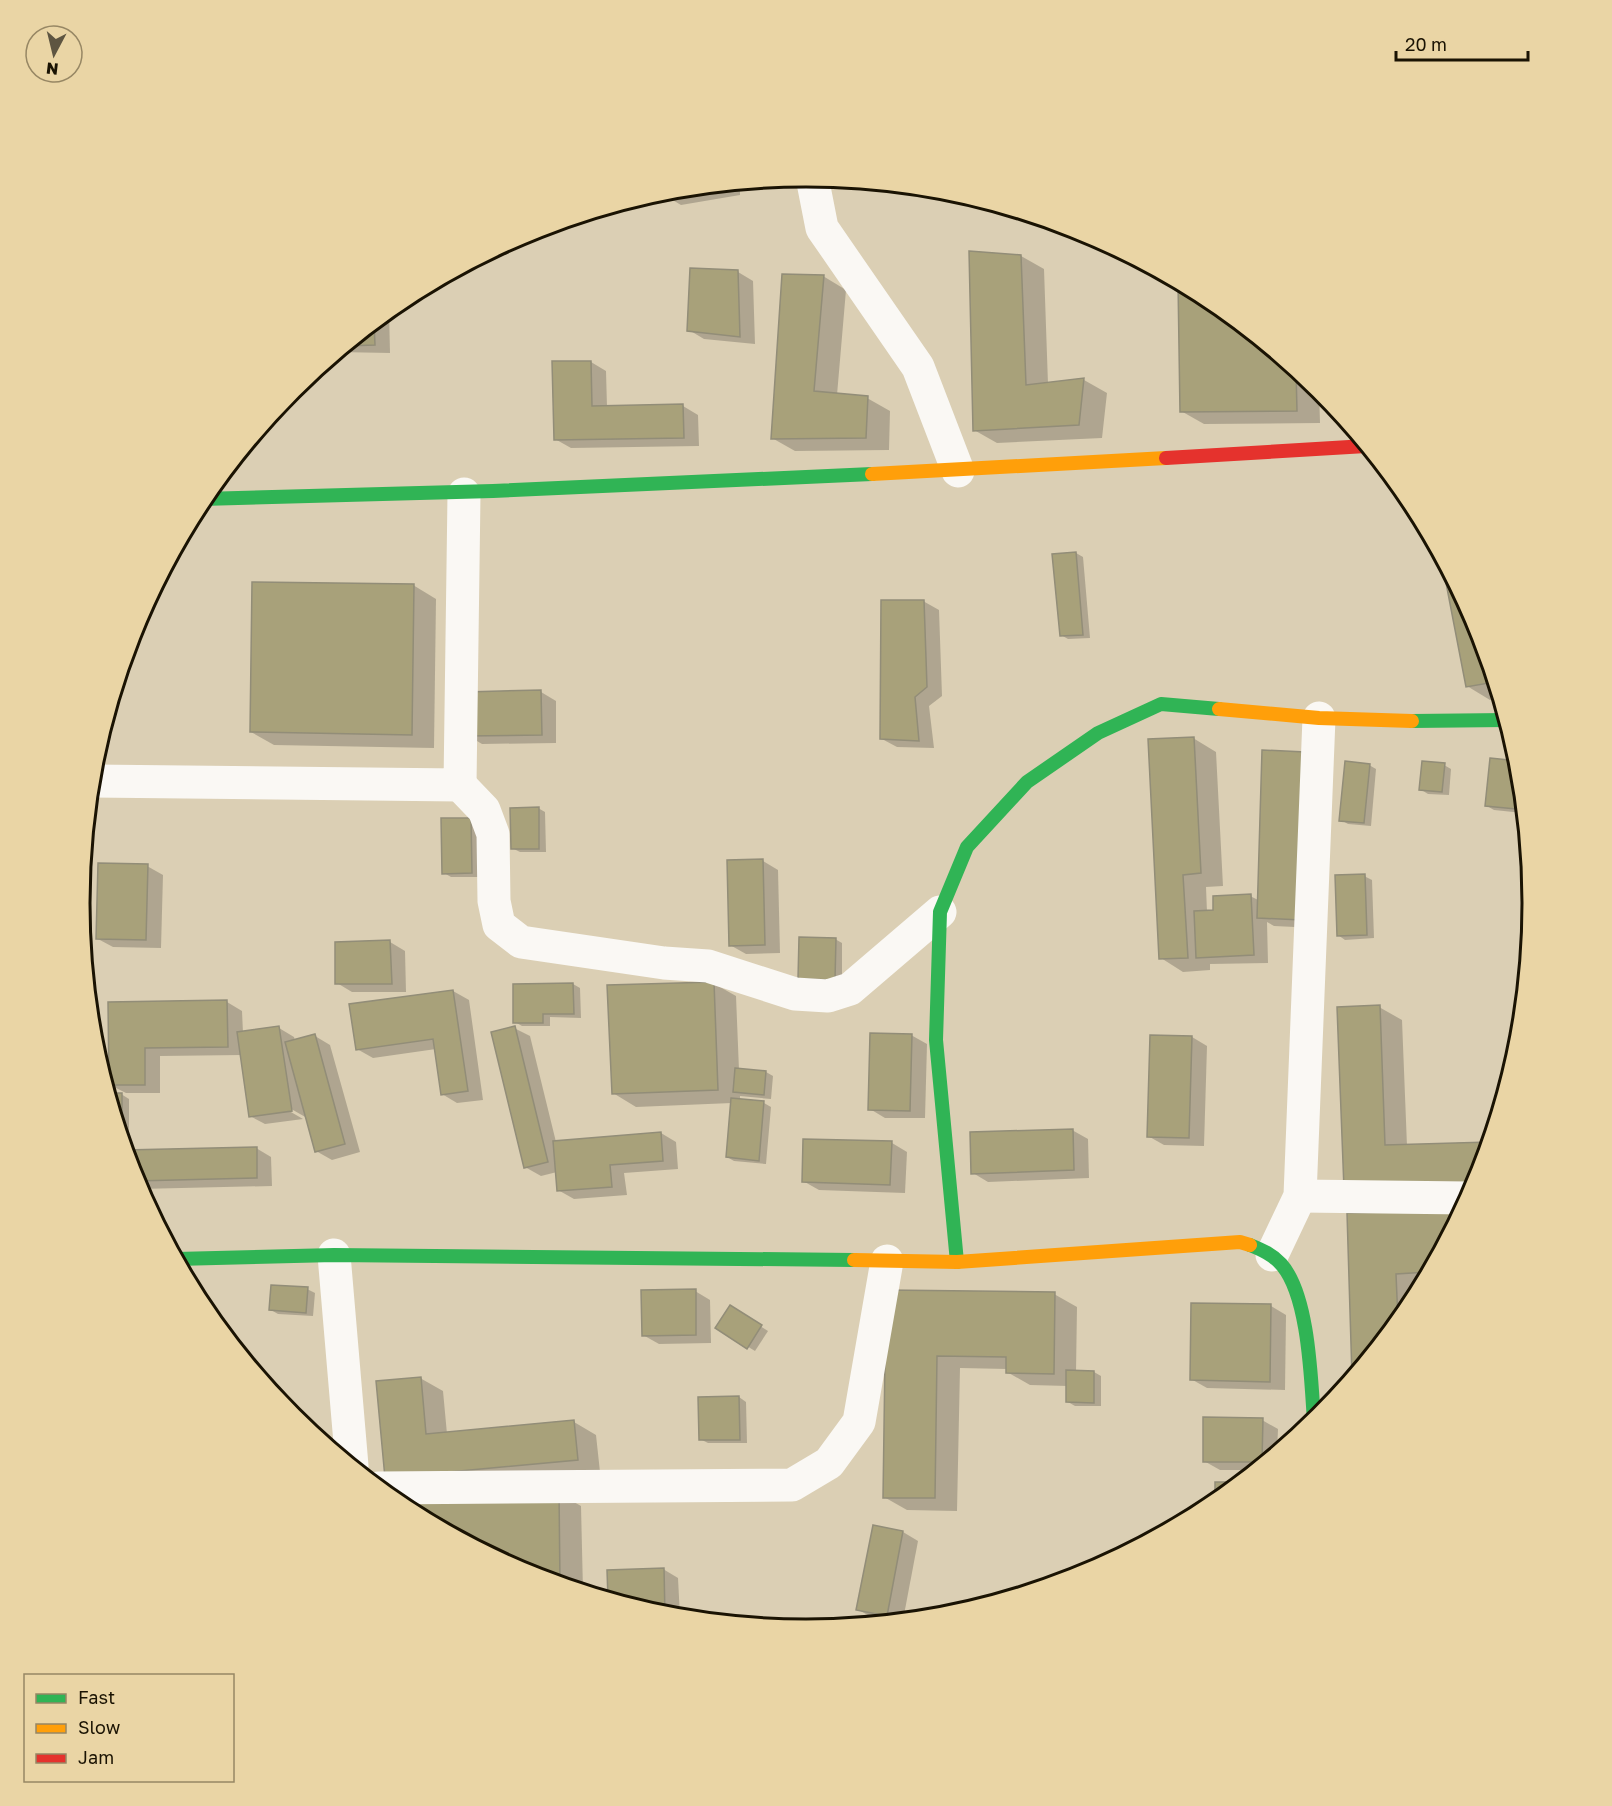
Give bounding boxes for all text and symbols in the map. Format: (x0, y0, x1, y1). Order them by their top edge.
north arrow (24, 24, 84, 84)
scale bar (1396, 24, 1528, 62)
text: 20 m (1405, 33, 1447, 55)
text: N (45, 58, 59, 80)
legend (24, 1674, 234, 1782)
text: Fast (78, 1686, 115, 1708)
text: Slow (78, 1716, 121, 1738)
text: Jam (78, 1746, 114, 1768)

